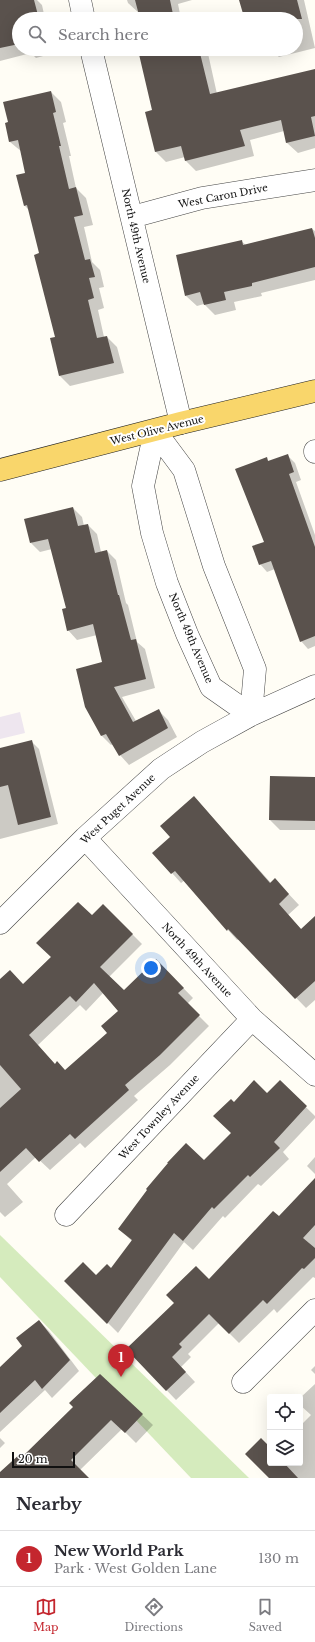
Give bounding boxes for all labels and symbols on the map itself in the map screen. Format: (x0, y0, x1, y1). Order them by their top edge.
street label: West Caron Drive (176, 181, 269, 211)
street label: North 49th Avenue (119, 187, 153, 285)
street label: West Olive Avenue (108, 412, 205, 448)
street label: North 49th Avenue (166, 591, 216, 685)
street label: West Puget Avenue (77, 771, 158, 848)
street label: North 49th Avenue (159, 920, 235, 1000)
your location (141, 958, 161, 978)
street label: West Townley Avenue (115, 1072, 202, 1163)
pin: 1 (108, 1344, 134, 1377)
scale bar (12, 1450, 75, 1469)

